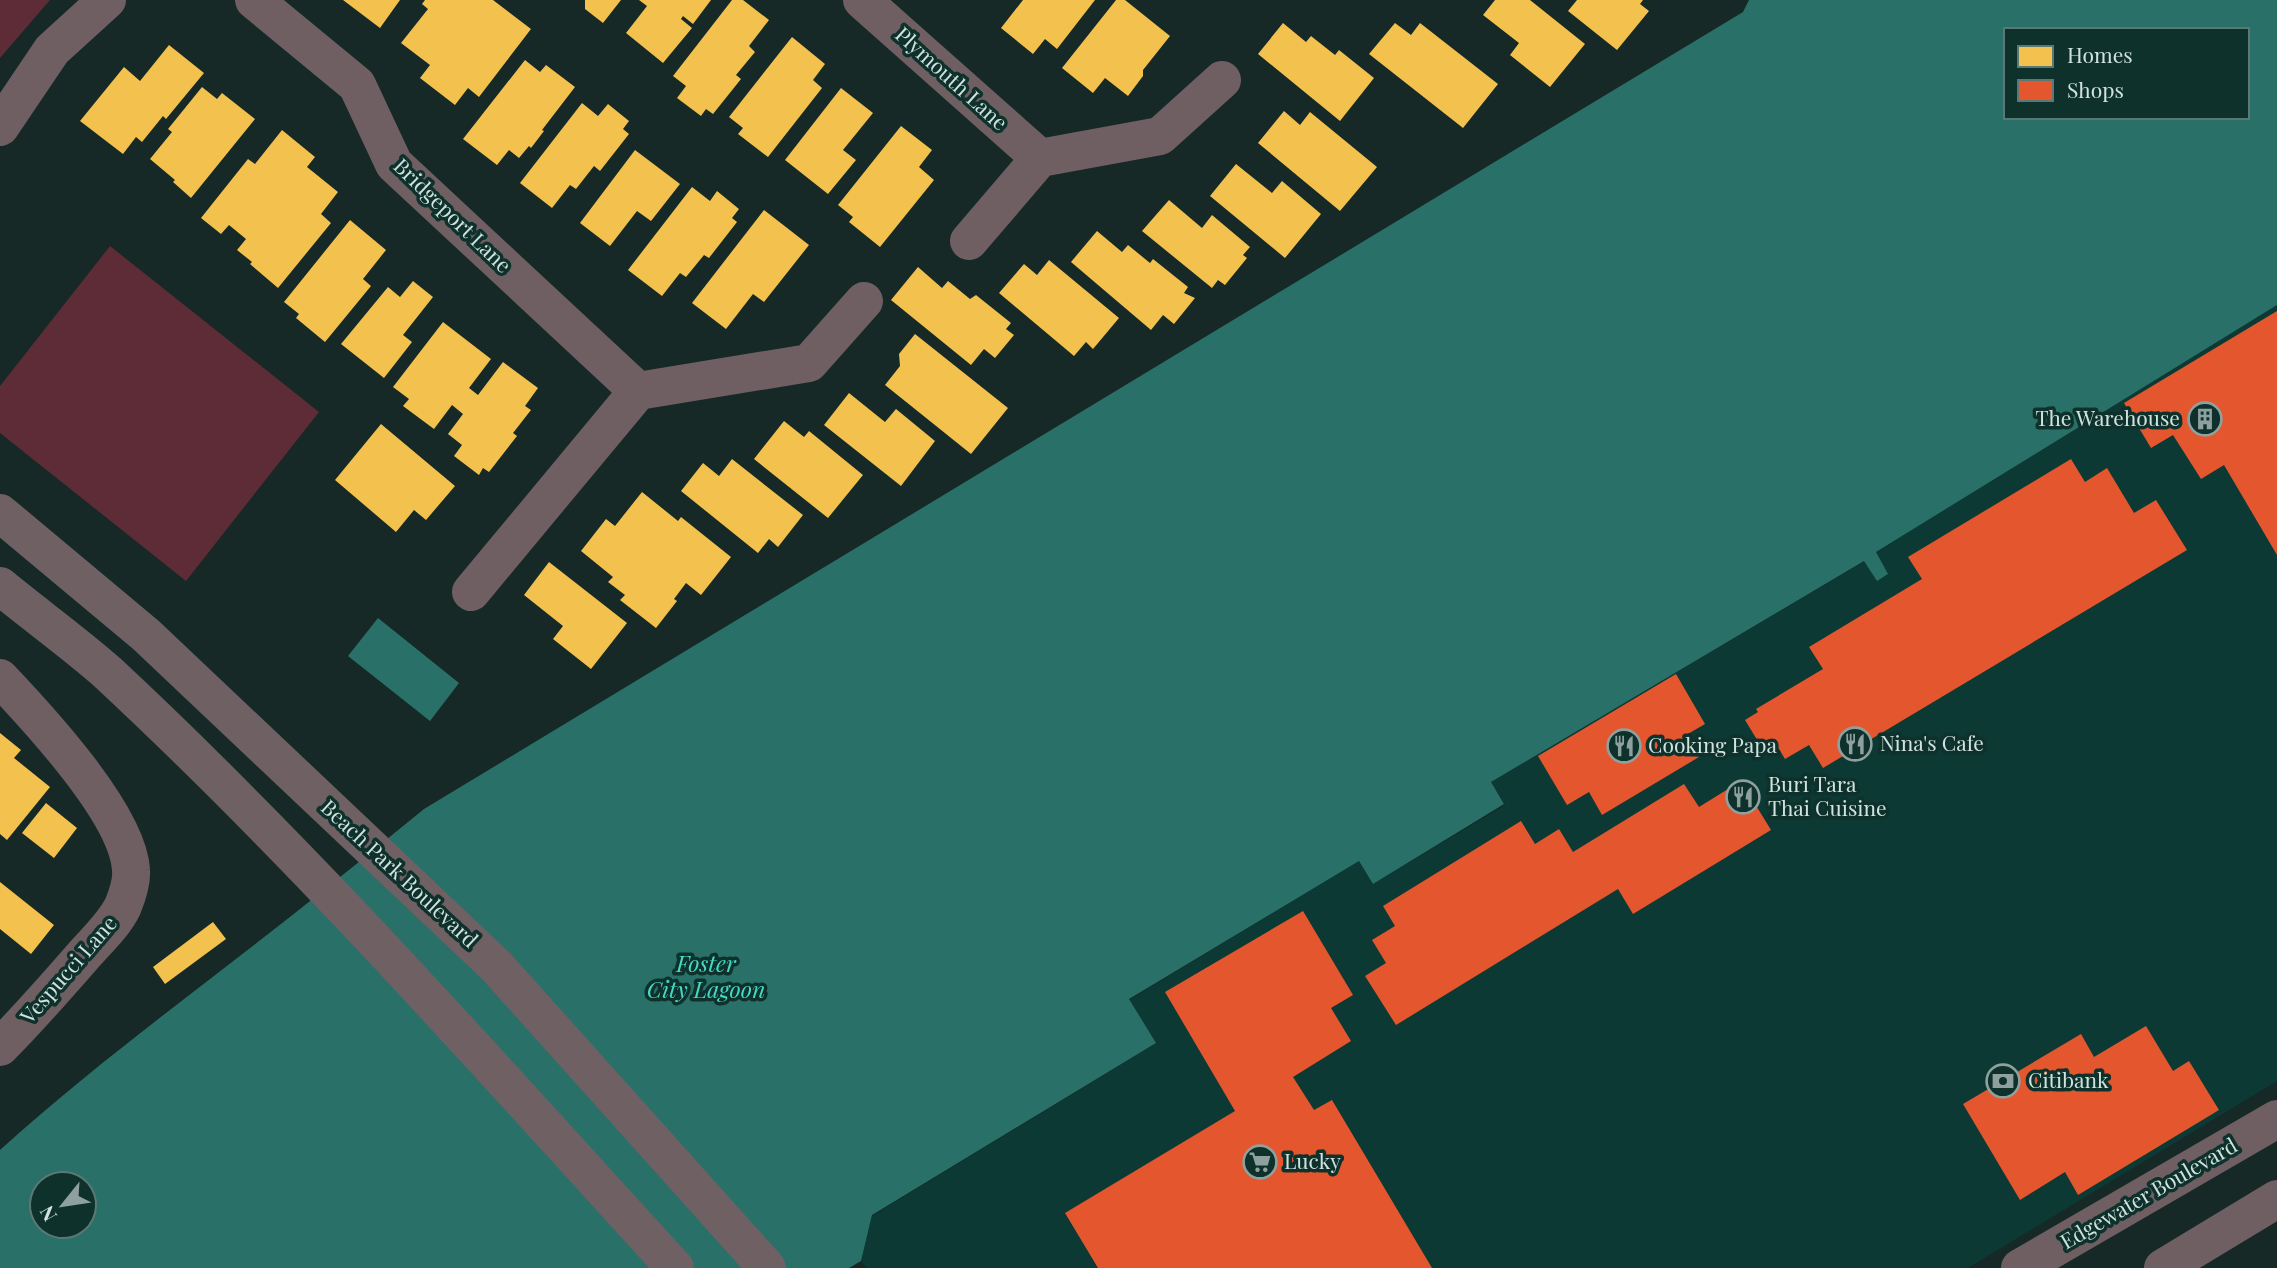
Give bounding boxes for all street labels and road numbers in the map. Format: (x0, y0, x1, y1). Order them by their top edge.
street label: Plymouth Lane (890, 20, 1014, 135)
street label: Bridgeport Lane (388, 151, 518, 278)
street label: Beach Park Boulevard (316, 792, 485, 953)
street label: Vespucci Lane (12, 909, 122, 1029)
street label: Edgewater Boulevard (2054, 1130, 2242, 1254)

